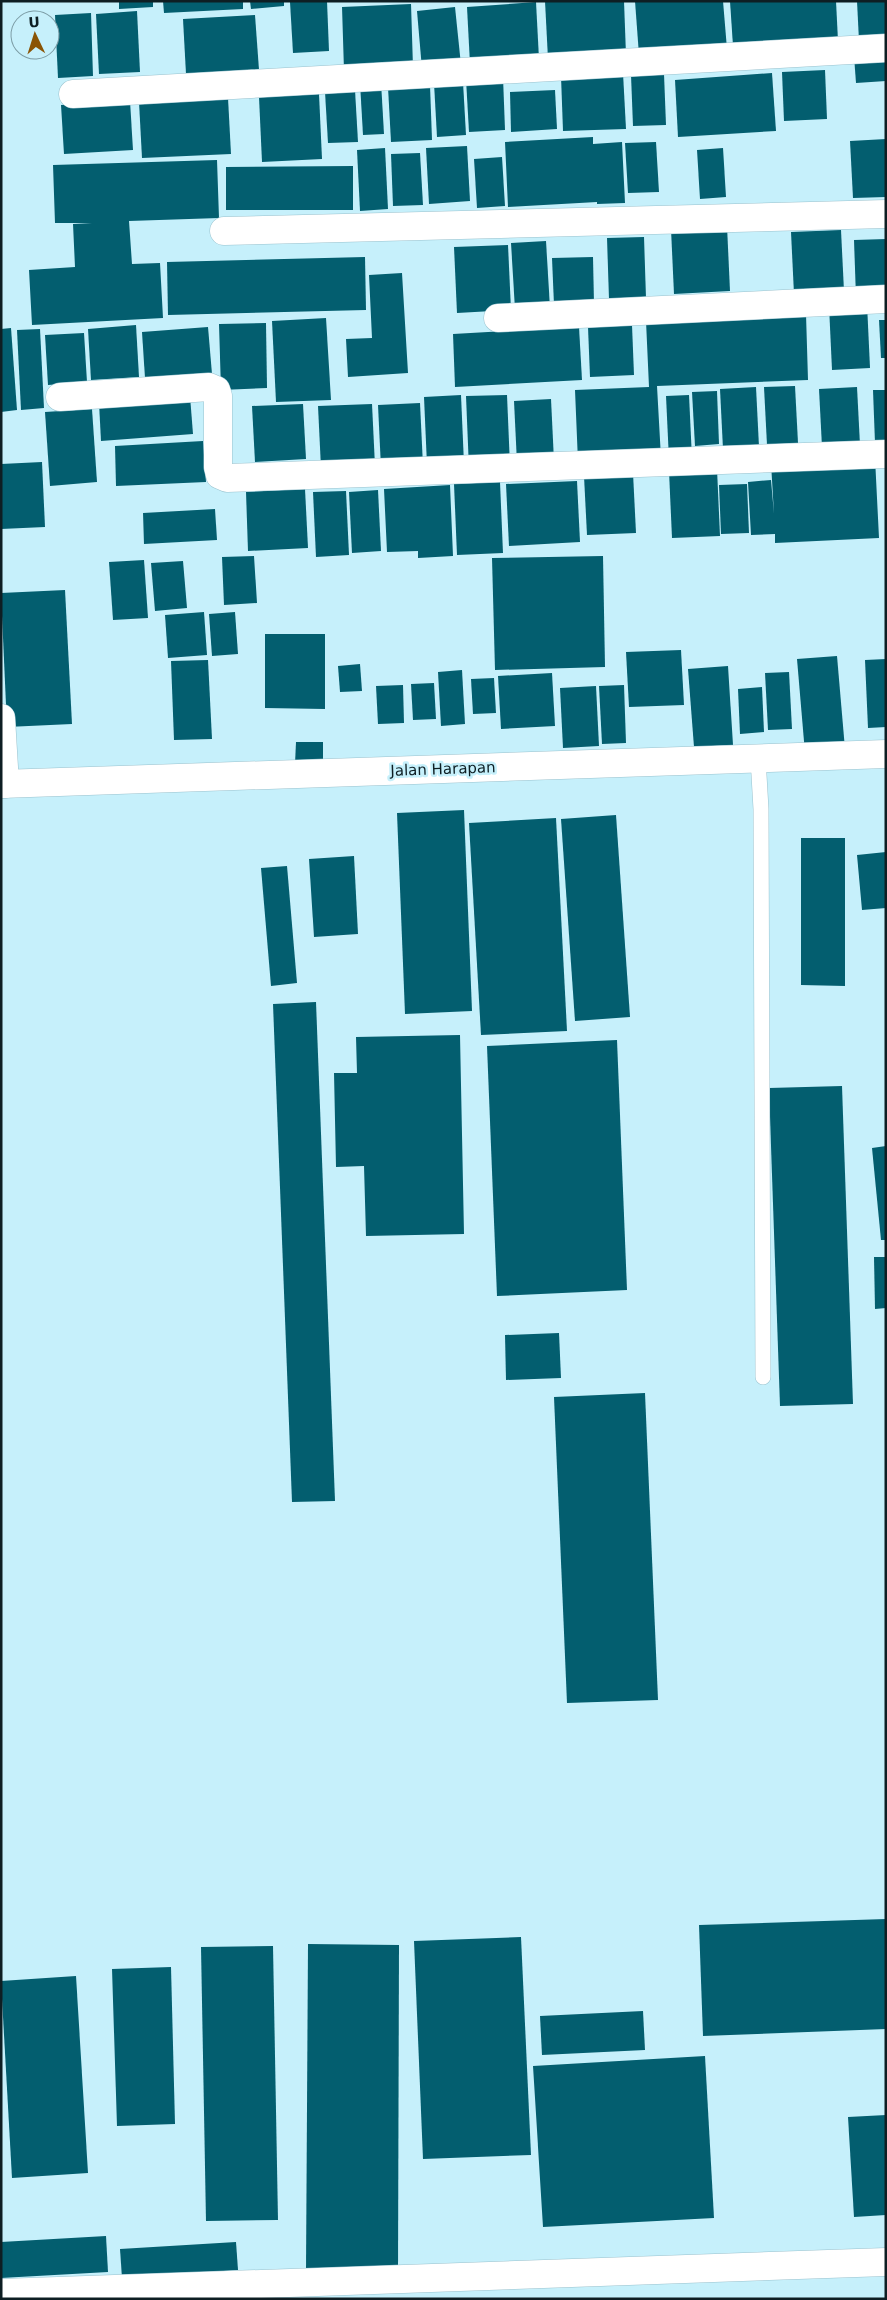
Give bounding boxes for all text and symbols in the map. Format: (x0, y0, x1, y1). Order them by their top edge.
north arrow (10, 10, 60, 60)
text: U (28, 14, 40, 30)
street label: Jalan Harapan (389, 758, 496, 780)

